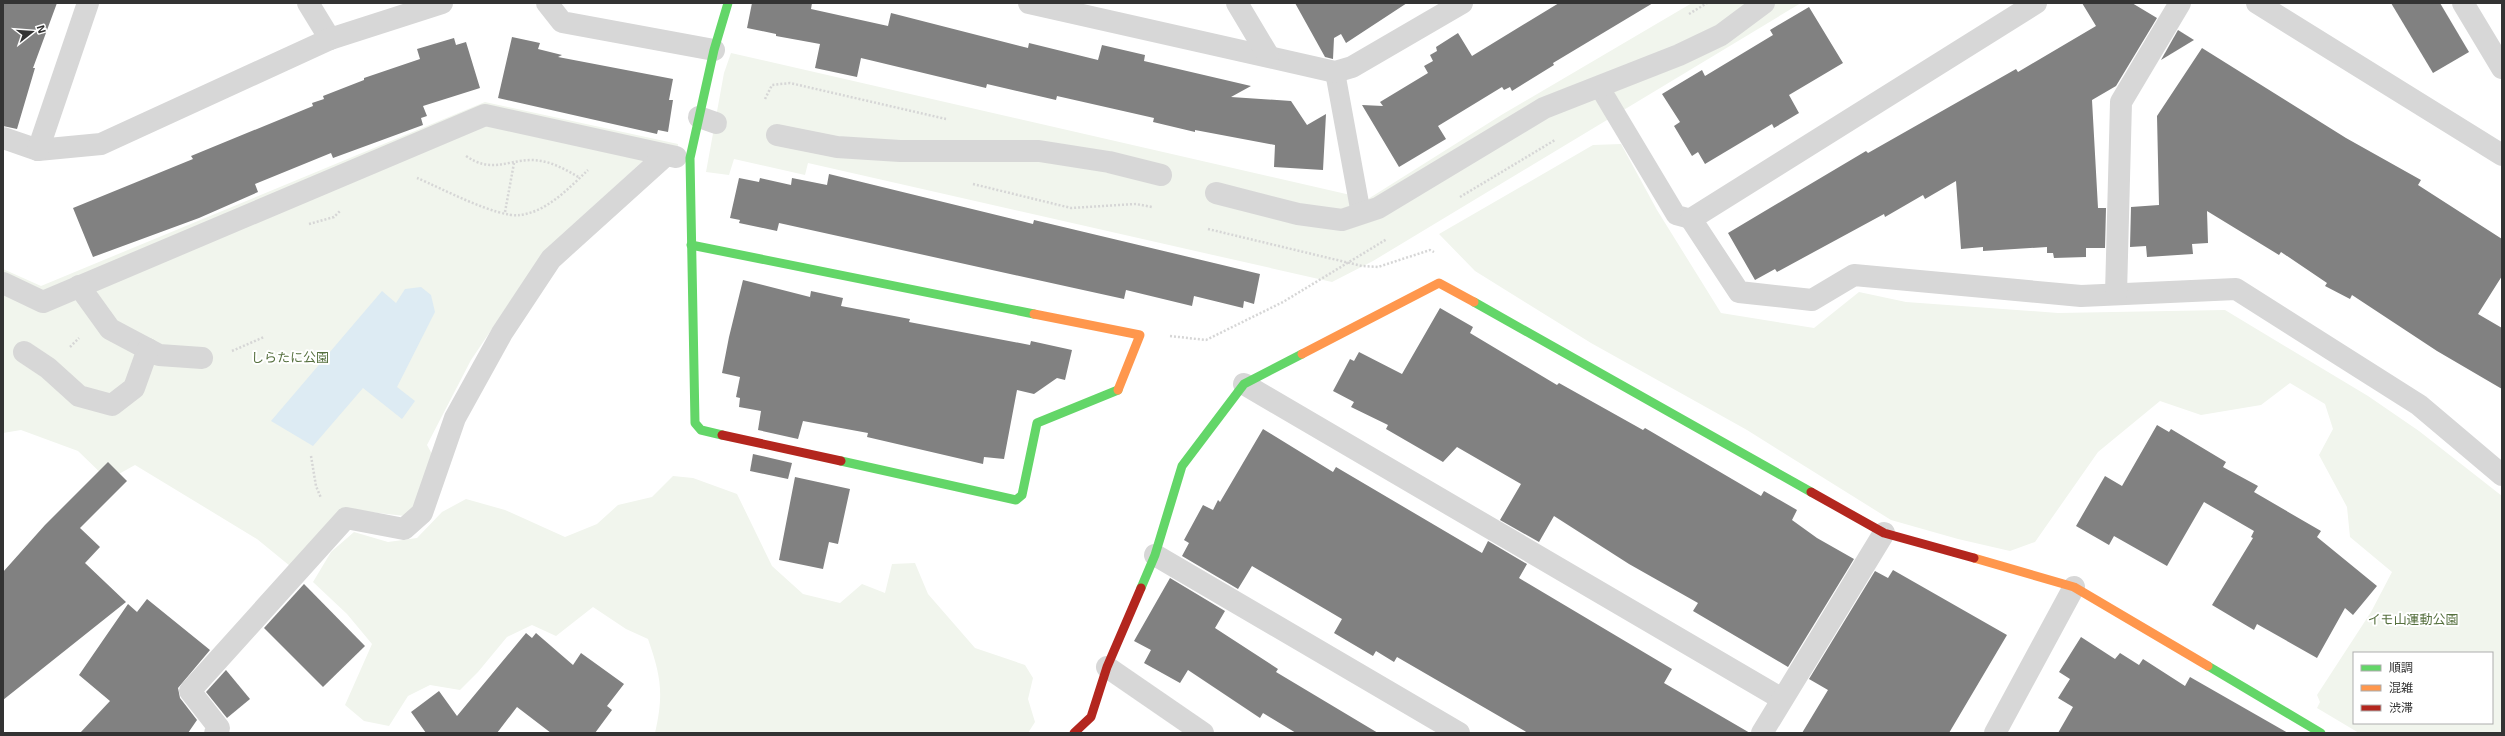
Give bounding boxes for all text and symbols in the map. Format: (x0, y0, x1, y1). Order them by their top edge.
north arrow (12, 12, 52, 52)
text: N (35, 23, 49, 35)
park label: しらたに公園 (251, 349, 329, 365)
park label: イモ山運動公園 (2367, 611, 2459, 627)
legend (2353, 652, 2493, 724)
text: 順調 (2389, 660, 2413, 674)
text: 混雑 (2389, 680, 2413, 694)
text: 渋滞 (2389, 700, 2413, 714)

